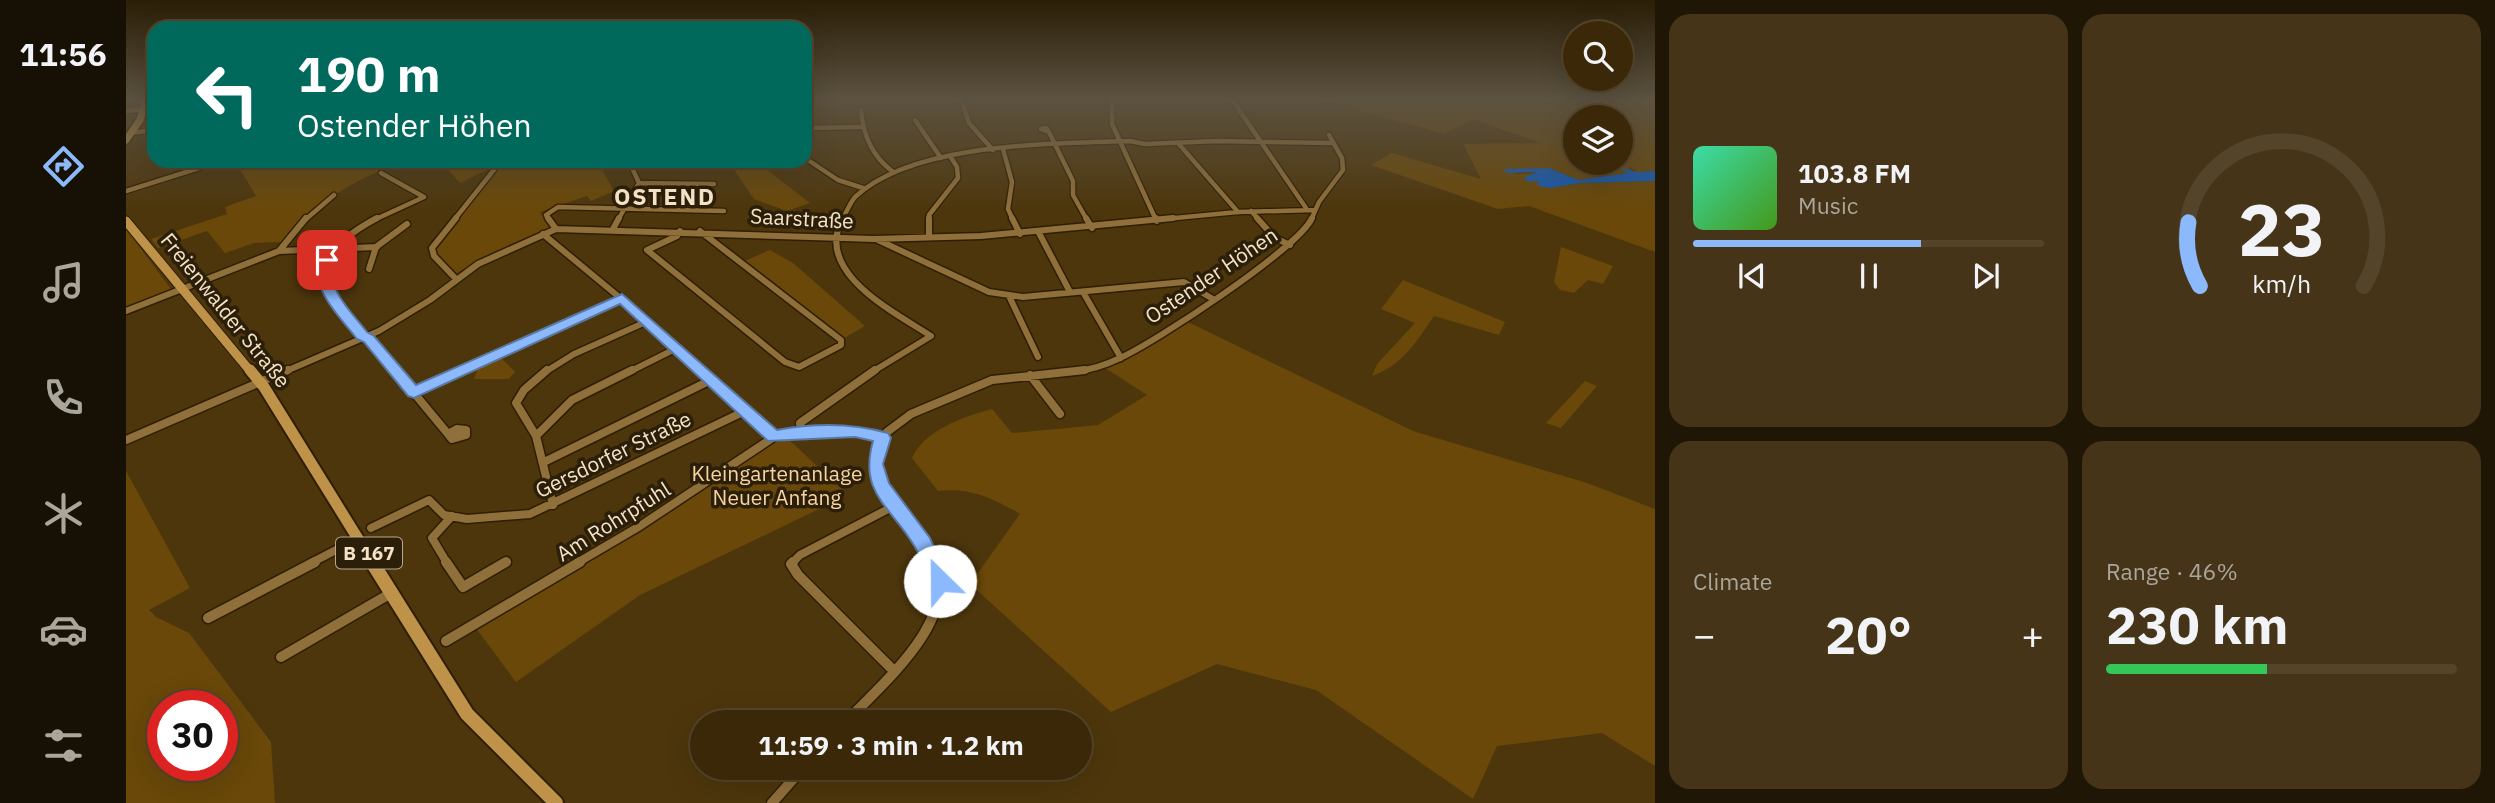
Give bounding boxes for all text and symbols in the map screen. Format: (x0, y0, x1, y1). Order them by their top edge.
map controls (1563, 21, 1633, 175)
button: search (1563, 21, 1633, 91)
text: 11:56 (19, 33, 107, 75)
text: 190 m (297, 42, 441, 105)
icon: left (182, 49, 273, 140)
text: Ostender Höhen (297, 104, 532, 146)
button: layers (1563, 105, 1633, 175)
icon: directions (39, 142, 88, 191)
text: 103.8 FM (1798, 156, 1911, 190)
district label: OSTEND (614, 181, 716, 211)
text: 23 (2238, 182, 2325, 277)
text: Music (1798, 190, 1858, 220)
street label: Saarstraße (750, 201, 854, 235)
street label: Ostender Höhen (1139, 220, 1283, 330)
street label: Freienwalder Straße (155, 227, 297, 393)
pin (297, 230, 357, 290)
icon: arrive (308, 241, 346, 279)
icon: previous (1733, 257, 1771, 295)
icon: pause (1850, 257, 1888, 295)
icon: next (1967, 257, 2005, 295)
icon: music (39, 258, 88, 307)
text: km/h (2252, 267, 2311, 300)
icon: phone (39, 373, 88, 422)
street label: Gersdorfer Straße (530, 404, 696, 504)
park label: Kleingartenanlage Neuer Anfang (691, 459, 863, 511)
street label: Am Rohrpfuhl (551, 475, 676, 567)
icon: climate (39, 489, 88, 538)
road number: B 167 (336, 538, 402, 568)
position arrow (903, 544, 977, 618)
text: Range · 46% (2106, 556, 2238, 586)
text: Climate (1693, 566, 1772, 596)
text: 230 km (2106, 591, 2288, 658)
text: 20° (1825, 601, 1912, 668)
icon: car (39, 605, 88, 654)
text: − (1693, 610, 1716, 659)
text: + (2021, 610, 2044, 659)
speed limit sign: 30 (147, 690, 238, 781)
icon: filters (39, 721, 88, 770)
text: 11:59 · 3 min · 1.2 km (758, 728, 1024, 762)

